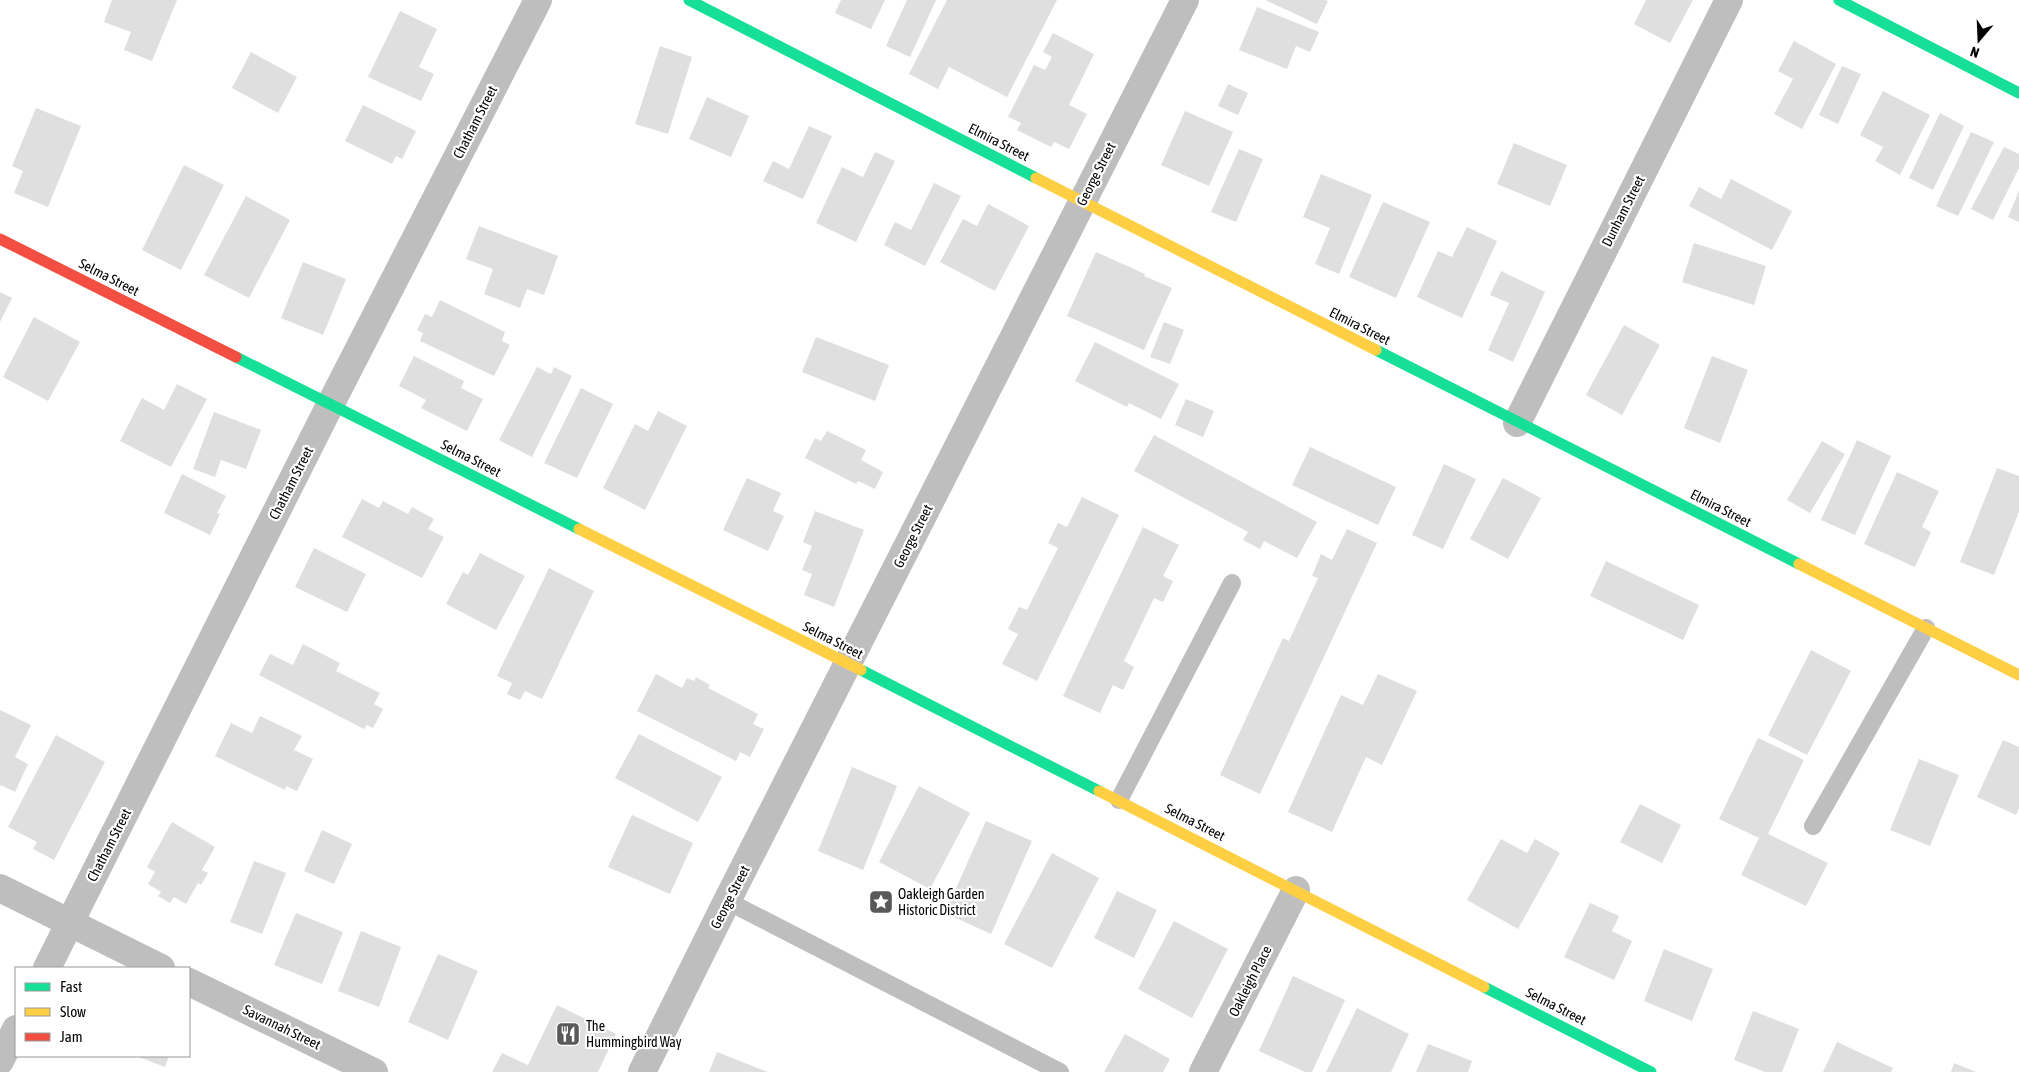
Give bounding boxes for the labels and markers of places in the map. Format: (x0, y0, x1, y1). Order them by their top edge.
place label: Oakleigh Garden Historic District (898, 886, 985, 918)
place icon: Oakleigh Garden Historic District (868, 889, 894, 915)
place label: The Hummingbird Way (586, 1018, 682, 1050)
restaurant icon: The Hummingbird Way (555, 1021, 581, 1047)

